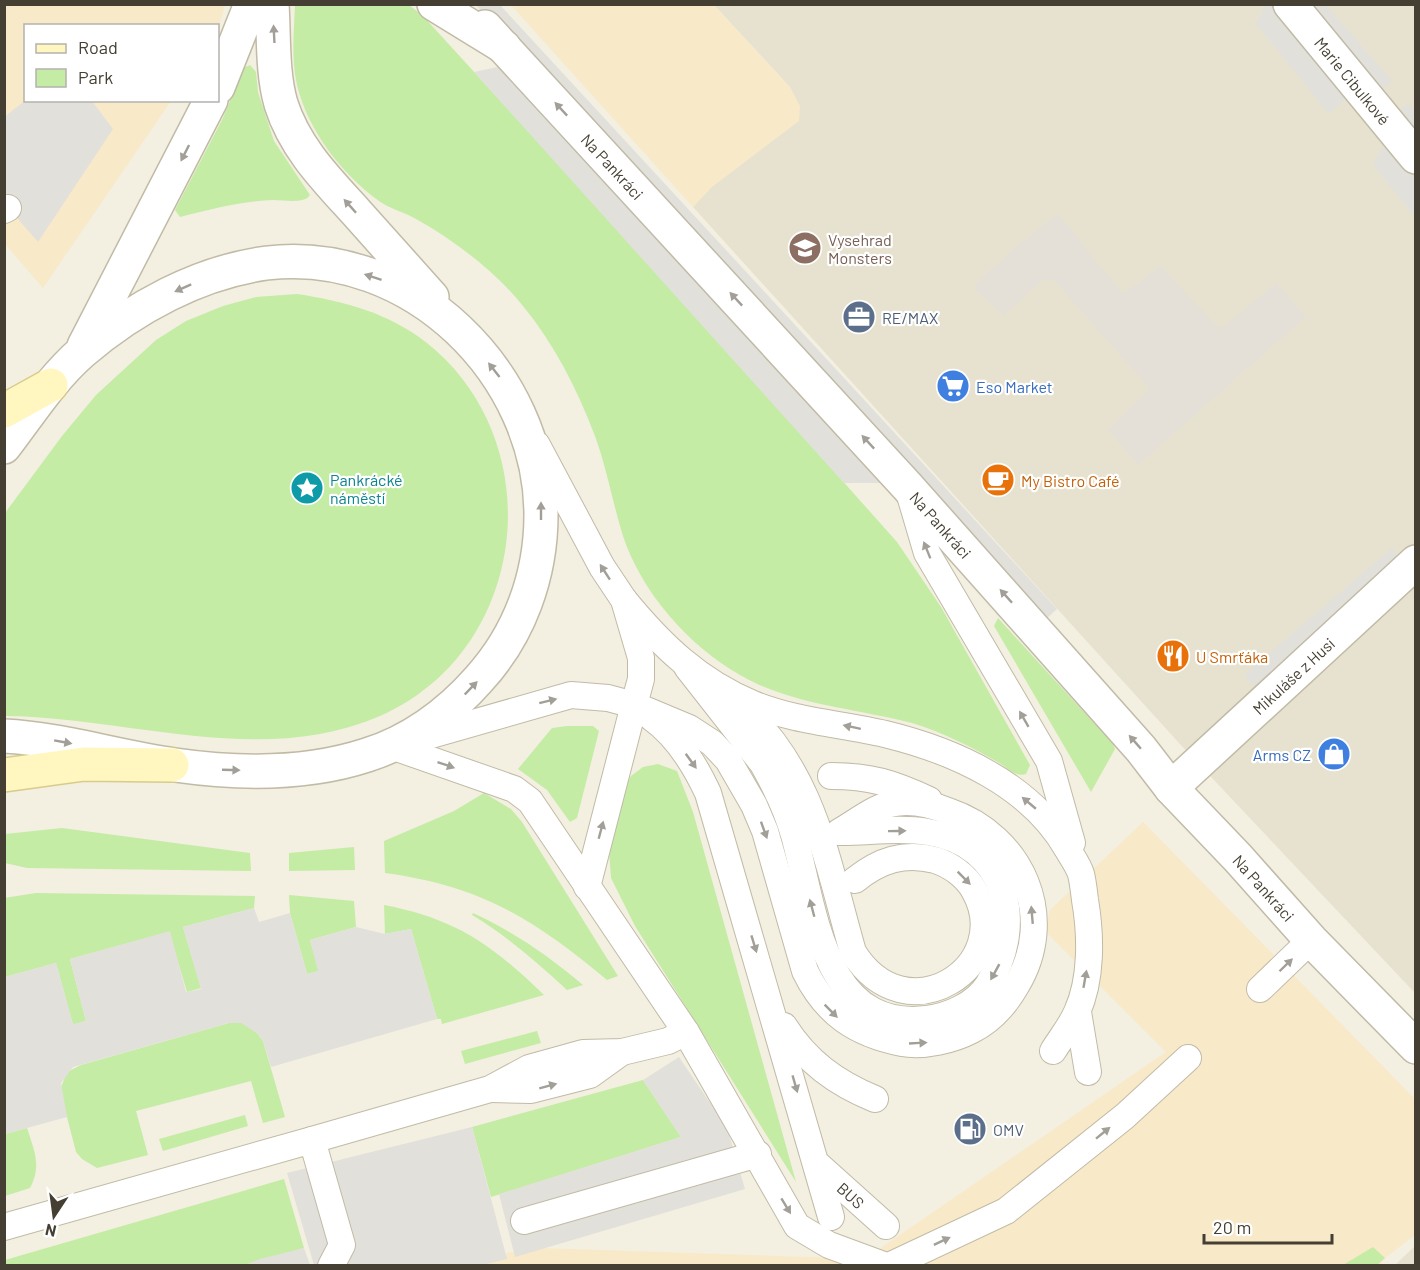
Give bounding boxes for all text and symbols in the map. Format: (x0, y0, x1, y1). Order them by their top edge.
legend (24, 24, 219, 102)
one-way arrow (269, 24, 278, 43)
street label: Marie Cibulkové (1311, 33, 1395, 128)
text: Road (78, 36, 118, 58)
text: Park (78, 66, 113, 88)
one-way arrow (555, 102, 568, 117)
street label: Na Pankráci (578, 129, 648, 203)
one-way arrow (180, 144, 190, 161)
one-way arrow (343, 198, 357, 213)
school or university icon: Vysehrad Monsters (787, 230, 823, 266)
place label: Vysehrad Monsters (828, 230, 892, 267)
one-way arrow (364, 272, 382, 282)
one-way arrow (174, 283, 192, 293)
one-way arrow (730, 292, 743, 307)
office icon: RE/MAX (841, 299, 877, 335)
place label: RE/MAX (882, 308, 938, 327)
one-way arrow (489, 363, 501, 378)
supermarket icon: Eso Market (935, 368, 971, 404)
place label: Eso Market (976, 377, 1053, 396)
one-way arrow (861, 435, 875, 450)
cafe icon: My Bistro Café (980, 462, 1016, 498)
place icon: Pankrácké náměstí (289, 470, 325, 506)
place label: Pankrácké náměstí (330, 470, 403, 507)
place label: My Bistro Café (1021, 471, 1119, 490)
street label: Na Pankráci (907, 487, 976, 562)
one-way arrow (536, 502, 546, 521)
one-way arrow (922, 541, 932, 559)
one-way arrow (600, 564, 611, 580)
one-way arrow (999, 588, 1012, 604)
street label: Mikuláše z Husi (1248, 633, 1338, 718)
restaurant icon: U Smrťáka (1155, 638, 1191, 674)
place label: U Smrťáka (1196, 647, 1268, 666)
one-way arrow (464, 681, 478, 695)
one-way arrow (538, 695, 557, 705)
one-way arrow (1020, 711, 1030, 728)
one-way arrow (842, 722, 861, 731)
one-way arrow (1129, 735, 1142, 750)
shop icon: Arms CZ (1316, 736, 1352, 772)
one-way arrow (53, 738, 72, 747)
place label: Arms CZ (1253, 745, 1311, 764)
one-way arrow (684, 753, 696, 768)
one-way arrow (437, 761, 455, 770)
one-way arrow (221, 765, 240, 774)
one-way arrow (1021, 796, 1037, 809)
one-way arrow (597, 821, 607, 839)
one-way arrow (760, 821, 770, 839)
one-way arrow (888, 826, 907, 836)
street label: Na Pankráci (1230, 850, 1299, 925)
one-way arrow (957, 871, 971, 885)
one-way arrow (807, 898, 817, 917)
one-way arrow (1027, 906, 1037, 925)
one-way arrow (750, 935, 759, 953)
one-way arrow (1278, 958, 1293, 972)
one-way arrow (990, 964, 1000, 981)
one-way arrow (1081, 969, 1090, 988)
one-way arrow (824, 1003, 838, 1017)
one-way arrow (908, 1038, 927, 1048)
one-way arrow (790, 1075, 800, 1093)
one-way arrow (539, 1080, 557, 1090)
fuel station icon: OMV (952, 1111, 988, 1147)
place label: OMV (993, 1120, 1024, 1139)
one-way arrow (1095, 1127, 1111, 1140)
street label: BUS (834, 1178, 869, 1212)
north arrow (24, 1186, 84, 1246)
one-way arrow (780, 1198, 791, 1214)
scale bar (1204, 1207, 1332, 1245)
text: 20 m (1213, 1216, 1251, 1238)
text: N (43, 1221, 58, 1242)
one-way arrow (934, 1236, 952, 1246)

